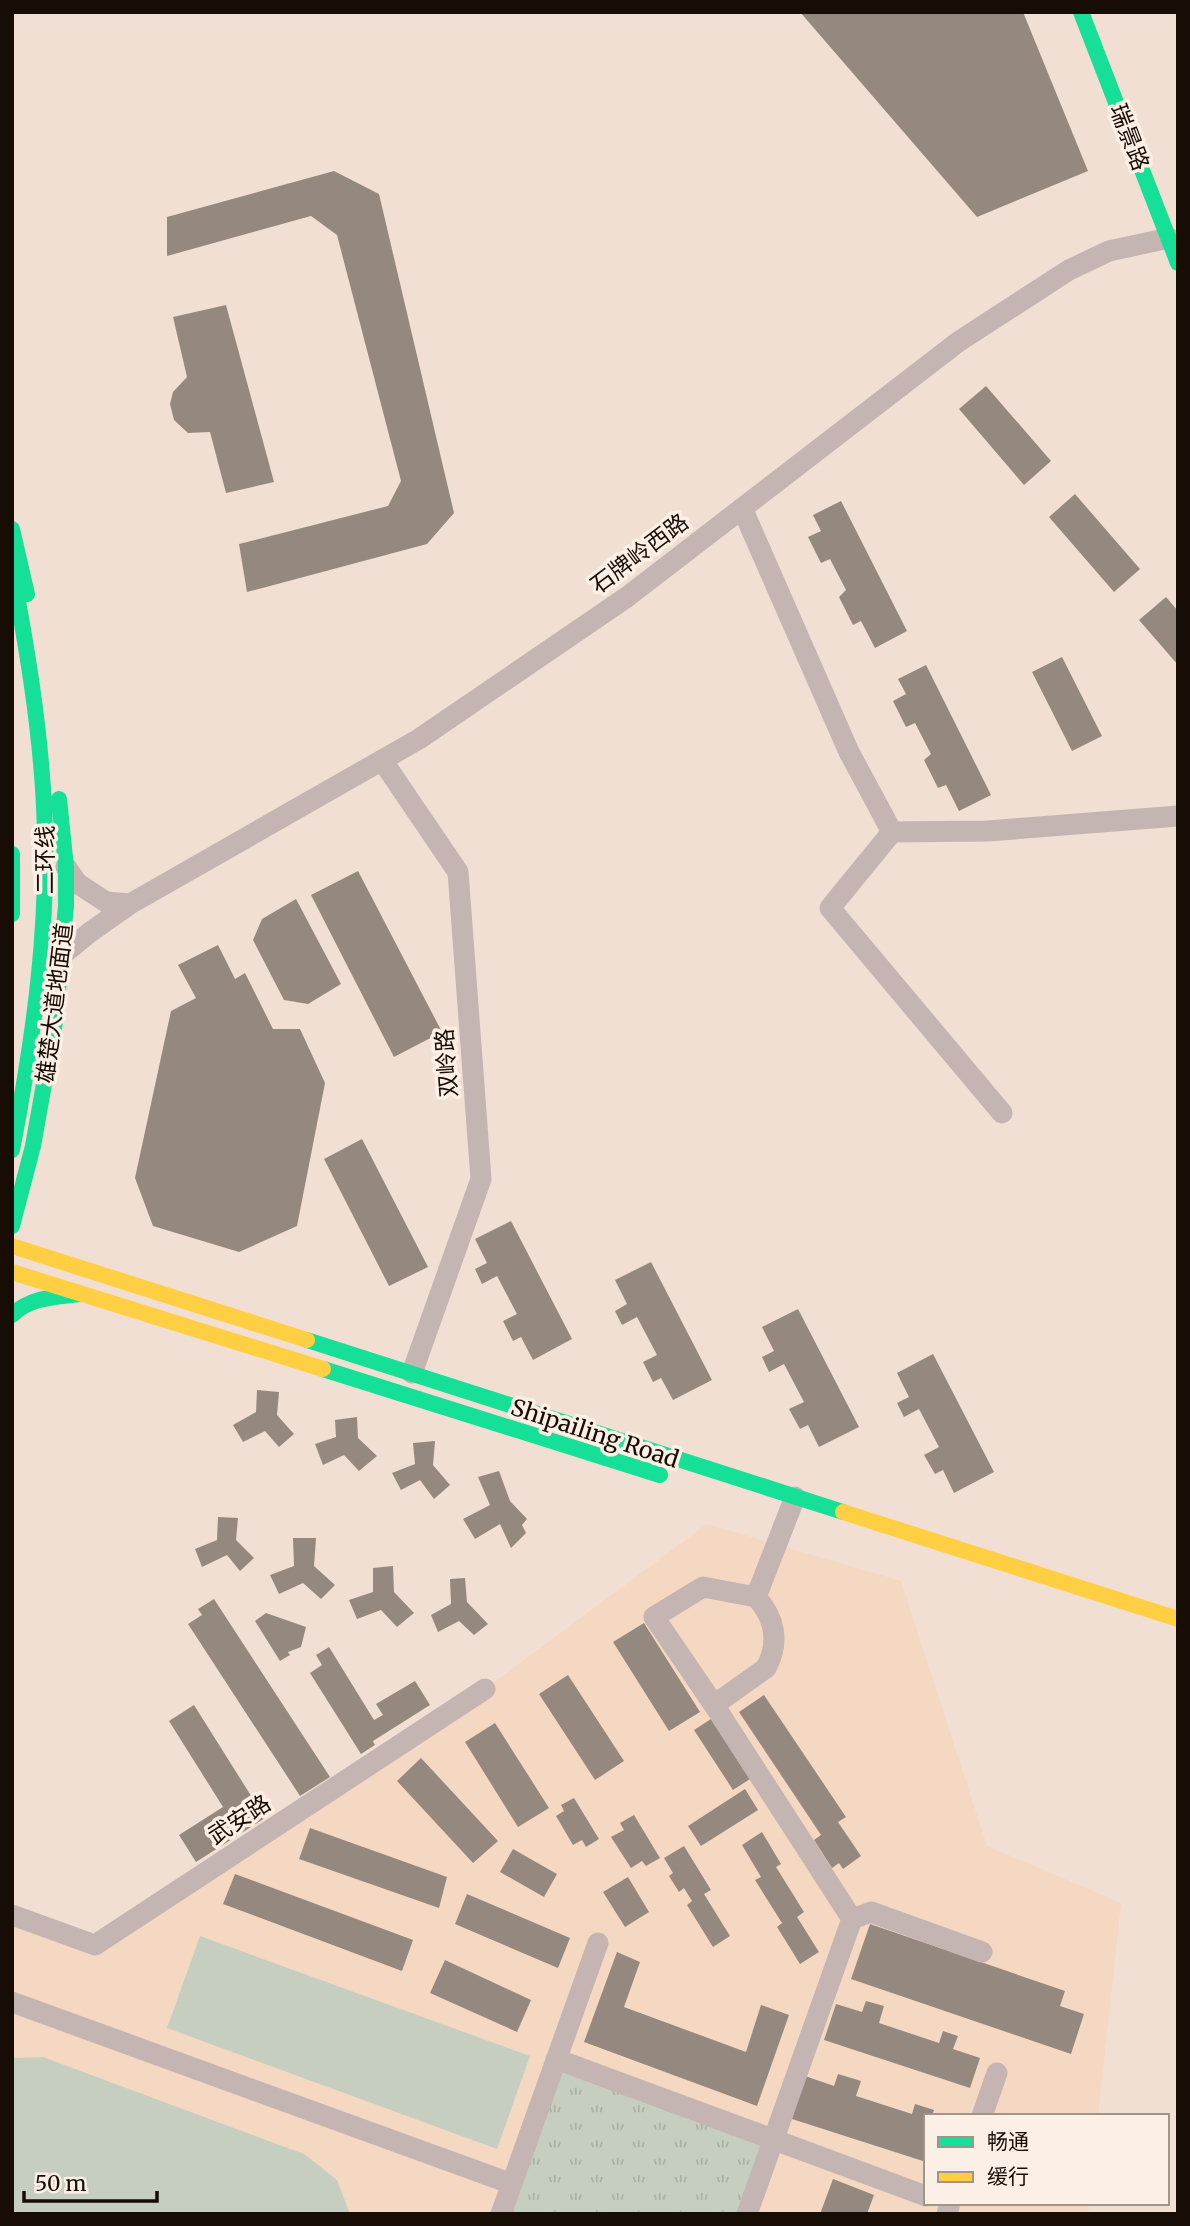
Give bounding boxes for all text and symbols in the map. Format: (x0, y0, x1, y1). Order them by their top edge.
street label: 瑞景路 (1104, 100, 1156, 174)
street label: 石牌岭西路 (584, 507, 694, 599)
street label: 二环线 (30, 826, 59, 895)
street label: 雄楚大道地面道 (30, 921, 78, 1085)
street label: 双岭路 (429, 1028, 463, 1098)
street label: Shipailing Road (507, 1392, 683, 1474)
street label: 武安路 (202, 1788, 276, 1850)
legend (924, 2114, 1169, 2205)
text: 畅通 (987, 2128, 1029, 2155)
scale bar (24, 2160, 158, 2204)
text: 缓行 (987, 2163, 1029, 2190)
text: 50 m (35, 2170, 86, 2197)

